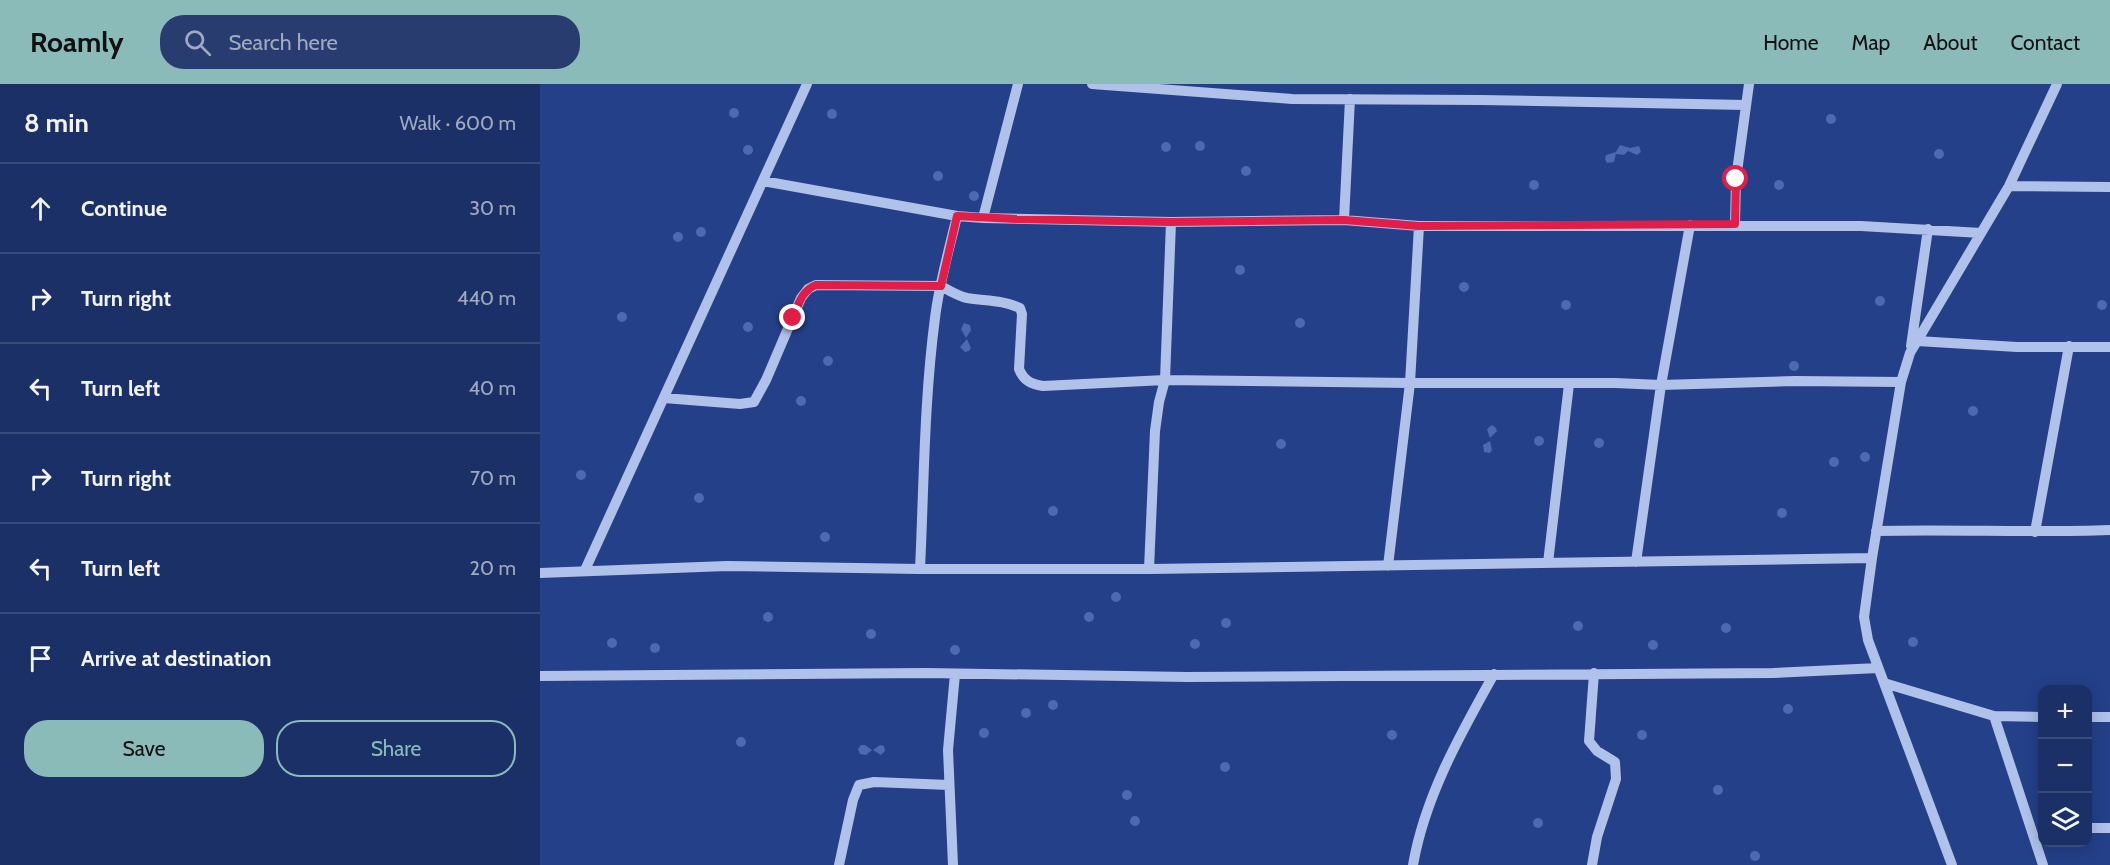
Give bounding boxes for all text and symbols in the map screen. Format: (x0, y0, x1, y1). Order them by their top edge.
search box (160, 15, 580, 69)
text: Roamly (30, 25, 124, 59)
icon: search (181, 26, 214, 59)
text: Search here (229, 29, 338, 56)
text: Home (1763, 30, 1819, 55)
text: Map (1852, 30, 1890, 55)
text: About (1923, 30, 1977, 55)
text: Contact (2010, 30, 2080, 55)
text: 8 min (24, 107, 89, 139)
text: Walk · 600 m (400, 111, 516, 135)
route start (1722, 165, 1748, 191)
icon: ahead (24, 192, 57, 225)
text: Continue (81, 195, 167, 222)
text: 30 m (469, 196, 516, 220)
icon: right (24, 282, 57, 315)
text: Turn right (81, 285, 171, 312)
text: 440 m (457, 286, 516, 310)
route end (779, 304, 805, 330)
icon: left (24, 372, 57, 405)
text: Turn left (81, 375, 160, 402)
text: 40 m (468, 376, 516, 400)
icon: right (24, 462, 57, 495)
text: Turn right (81, 465, 171, 492)
text: 70 m (470, 466, 516, 490)
icon: left (24, 552, 57, 585)
text: Turn left (81, 555, 160, 582)
text: 20 m (470, 556, 516, 580)
icon: arrive (24, 642, 57, 675)
text: Arrive at destination (81, 645, 271, 672)
map controls (2038, 685, 2092, 847)
button: + (2038, 685, 2092, 739)
button: Save (24, 720, 264, 777)
button: Share (276, 720, 516, 777)
button: − (2038, 739, 2092, 793)
button: layers (2038, 793, 2092, 847)

